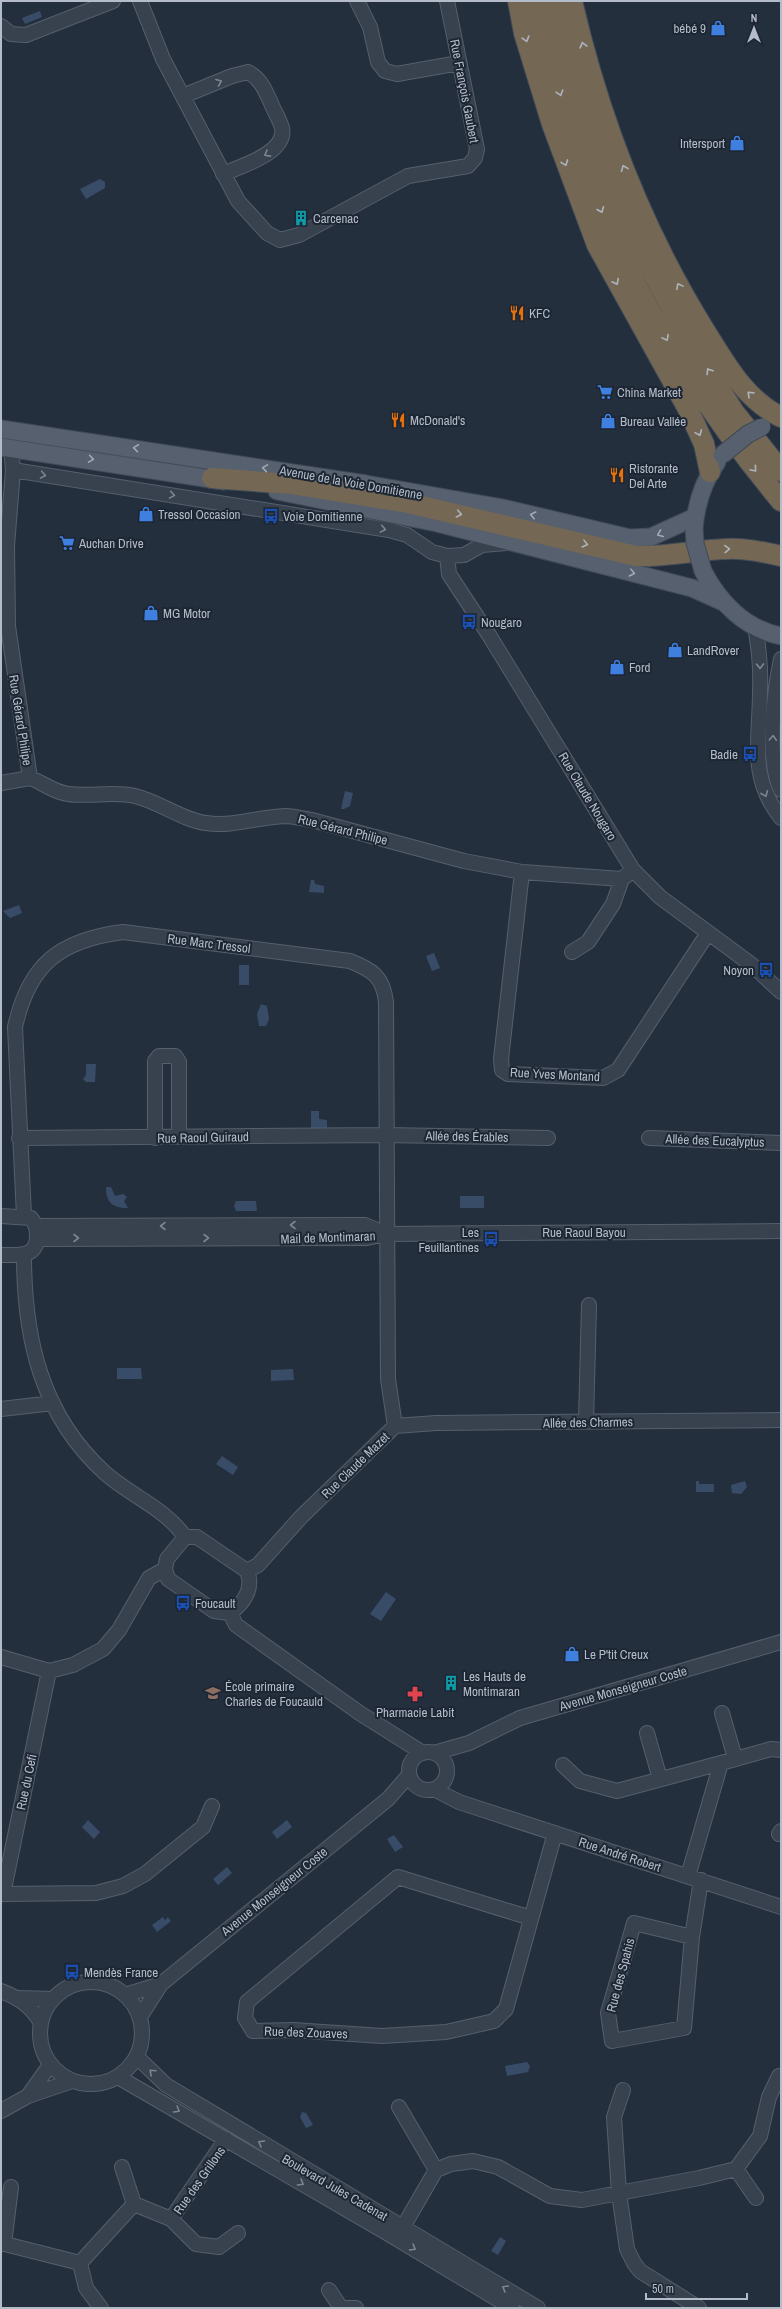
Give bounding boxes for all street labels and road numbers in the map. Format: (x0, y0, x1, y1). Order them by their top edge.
street label: Rue François Gaubert (446, 38, 483, 145)
street label: Avenue de la Voie Domitienne (277, 461, 424, 503)
street label: Rue Gérard Philipe (5, 673, 36, 767)
street label: Rue Claude Nougaro (554, 749, 621, 844)
street label: Rue Gérard Philipe (296, 810, 390, 849)
street label: Rue Marc Tressol (166, 930, 251, 957)
street label: Rue Yves Montand (510, 1064, 600, 1085)
street label: Allée des Érables (424, 1127, 509, 1146)
street label: Rue Raoul Guiraud (157, 1128, 249, 1147)
street label: Allée des Eucalyptus (664, 1130, 765, 1151)
street label: Rue Raoul Bayou (542, 1224, 626, 1241)
street label: Mail de Montimaran (280, 1227, 376, 1248)
street label: Allée des Charmes (542, 1413, 633, 1432)
street label: Rue Claude Mazet (318, 1429, 393, 1502)
street label: Avenue Monseigneur Coste (556, 1662, 689, 1715)
street label: Rue du Cefi (12, 1753, 41, 1812)
street label: Rue André Robert (577, 1833, 663, 1876)
street label: Avenue Monseigneur Coste (217, 1843, 331, 1940)
street label: Rue des Spahis (602, 1936, 639, 2014)
street label: Rue des Zouaves (264, 2023, 348, 2042)
street label: Rue des Grillons (170, 2143, 229, 2218)
street label: Boulevard Jules Cadenat (279, 2150, 391, 2225)

